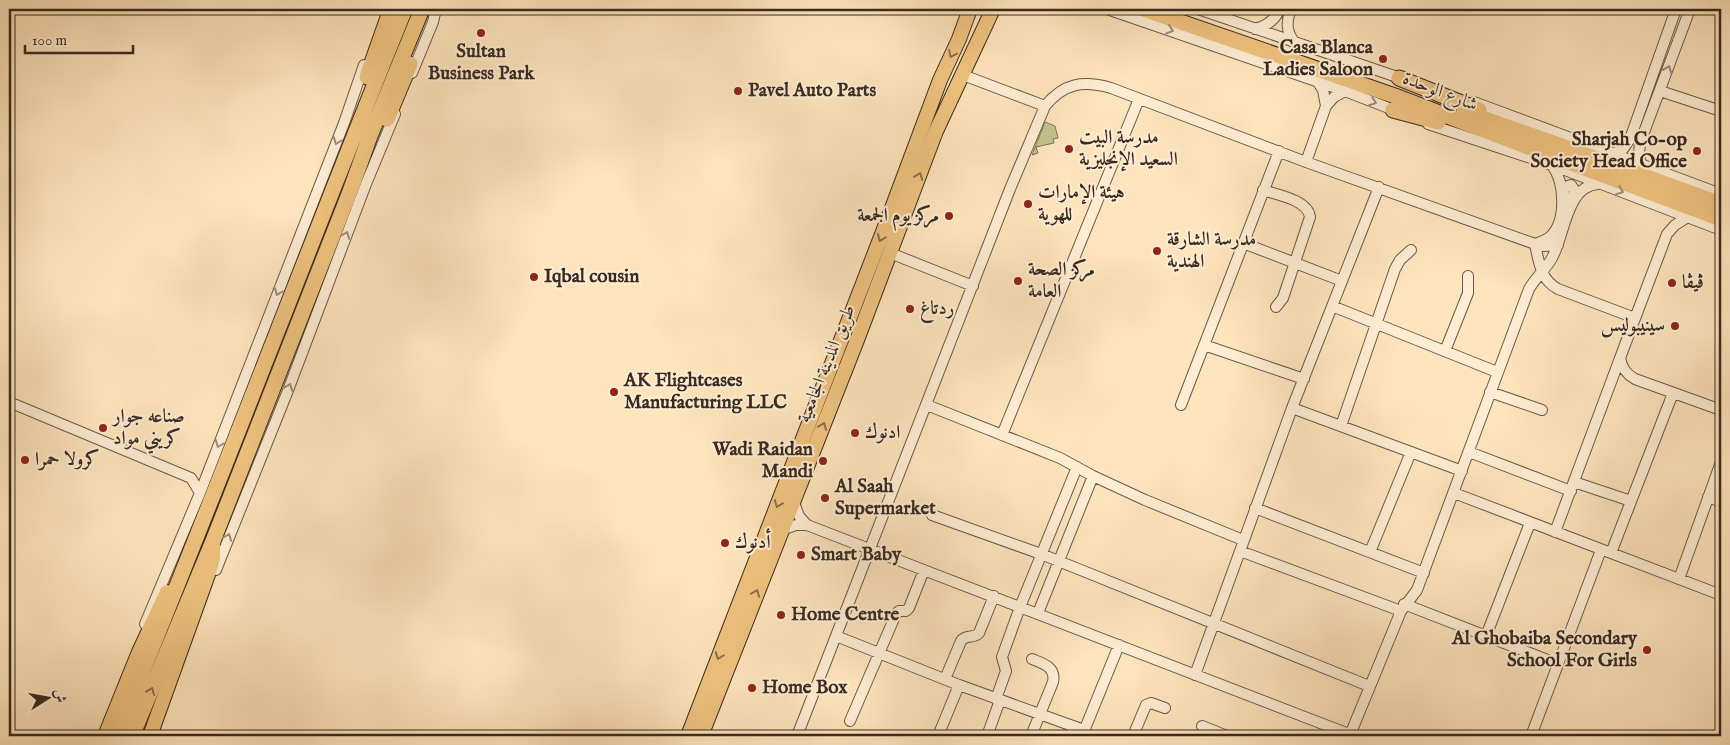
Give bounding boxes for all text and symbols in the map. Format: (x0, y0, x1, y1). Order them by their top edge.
scale bar (25, 22, 132, 54)
one-way arrow (1165, 24, 1174, 34)
marker: Sultan Business Park (475, 27, 487, 39)
text: 100 m (32, 31, 68, 50)
place label: Casa Blanca Ladies Saloon (1263, 36, 1374, 82)
place label: Sultan Business Park (428, 40, 535, 86)
one-way arrow (948, 49, 958, 58)
marker: Casa Blanca Ladies Saloon (1377, 53, 1389, 65)
one-way arrow (1662, 65, 1672, 73)
street label: شارع الوحدة (1398, 67, 1481, 119)
place label: Pavel Auto Parts (748, 79, 876, 103)
marker: Pavel Auto Parts (732, 85, 744, 97)
one-way arrow (1368, 96, 1376, 106)
place label: مدرسة البيت السعيد الإنجليزية (1079, 126, 1178, 172)
place label: Sharjah Co-op Society Head Office (1530, 128, 1688, 174)
one-way arrow (333, 136, 343, 145)
marker: مدرسة البيت السعيد الإنجليزية (1063, 143, 1075, 155)
marker: Sharjah Co-op Society Head Office (1691, 145, 1703, 157)
one-way arrow (913, 172, 923, 181)
place label: هيئة الإمارات للهوية (1038, 181, 1125, 227)
one-way arrow (1615, 185, 1624, 196)
marker: هيئة الإمارات للهوية (1022, 198, 1034, 210)
place label: مركز يوم الجمعة (857, 204, 939, 232)
marker: مركز يوم الجمعة (943, 210, 955, 222)
place label: مدرسة الشارقة الهندية (1167, 228, 1256, 274)
one-way arrow (340, 231, 350, 239)
one-way arrow (877, 233, 887, 242)
marker: مدرسة الشارقة الهندية (1151, 245, 1163, 257)
place label: مركز الصحة العامة (1028, 258, 1095, 304)
place label: Iqbal cousin (544, 265, 639, 289)
marker: Iqbal cousin (528, 271, 540, 283)
place label: ڤيڤا (1682, 271, 1704, 295)
marker: مركز الصحة العامة (1012, 275, 1024, 287)
marker: ڤيڤا (1666, 277, 1678, 289)
one-way arrow (274, 287, 284, 296)
place label: ردتاغ (920, 297, 955, 323)
street label: طريق المدينة الجامعية (792, 301, 862, 427)
marker: ردتاغ (904, 303, 916, 315)
place label: سينيبوليس (1601, 314, 1665, 338)
marker: سينيبوليس (1669, 320, 1681, 332)
place label: AK Flightcases Manufacturing LLC (623, 369, 787, 415)
one-way arrow (283, 383, 293, 392)
marker: AK Flightcases Manufacturing LLC (608, 386, 620, 398)
place label: صناعه جوار كريني مواد (111, 405, 185, 454)
place label: ادنوك (865, 421, 900, 445)
marker: صناعه جوار كريني مواد (97, 422, 109, 434)
one-way arrow (817, 422, 827, 430)
marker: ادنوك (849, 427, 861, 439)
place label: Wadi Raidan Mandi (711, 438, 813, 484)
one-way arrow (215, 439, 226, 448)
place label: كرولا حمرا (35, 448, 99, 472)
marker: كرولا حمرا (19, 454, 31, 466)
marker: Wadi Raidan Mandi (817, 455, 829, 467)
place label: Al Saah Supermarket (834, 475, 936, 521)
marker: Al Saah Supermarket (819, 492, 831, 504)
one-way arrow (774, 499, 784, 508)
place label: أدنوك (735, 528, 771, 555)
one-way arrow (222, 533, 232, 542)
marker: أدنوك (719, 537, 731, 549)
place label: Smart Baby (811, 543, 902, 567)
marker: Smart Baby (795, 549, 807, 561)
one-way arrow (750, 589, 761, 598)
place label: Home Centre (791, 603, 900, 627)
marker: Home Centre (775, 609, 787, 621)
place label: Al Ghobaiba Secondary School For Girls (1451, 627, 1638, 673)
marker: Al Ghobaiba Secondary School For Girls (1641, 644, 1653, 656)
one-way arrow (715, 651, 725, 659)
north arrow (22, 672, 72, 722)
place label: Home Box (762, 676, 848, 700)
marker: Home Box (746, 682, 758, 694)
text: ش (50, 687, 70, 704)
one-way arrow (144, 687, 155, 696)

